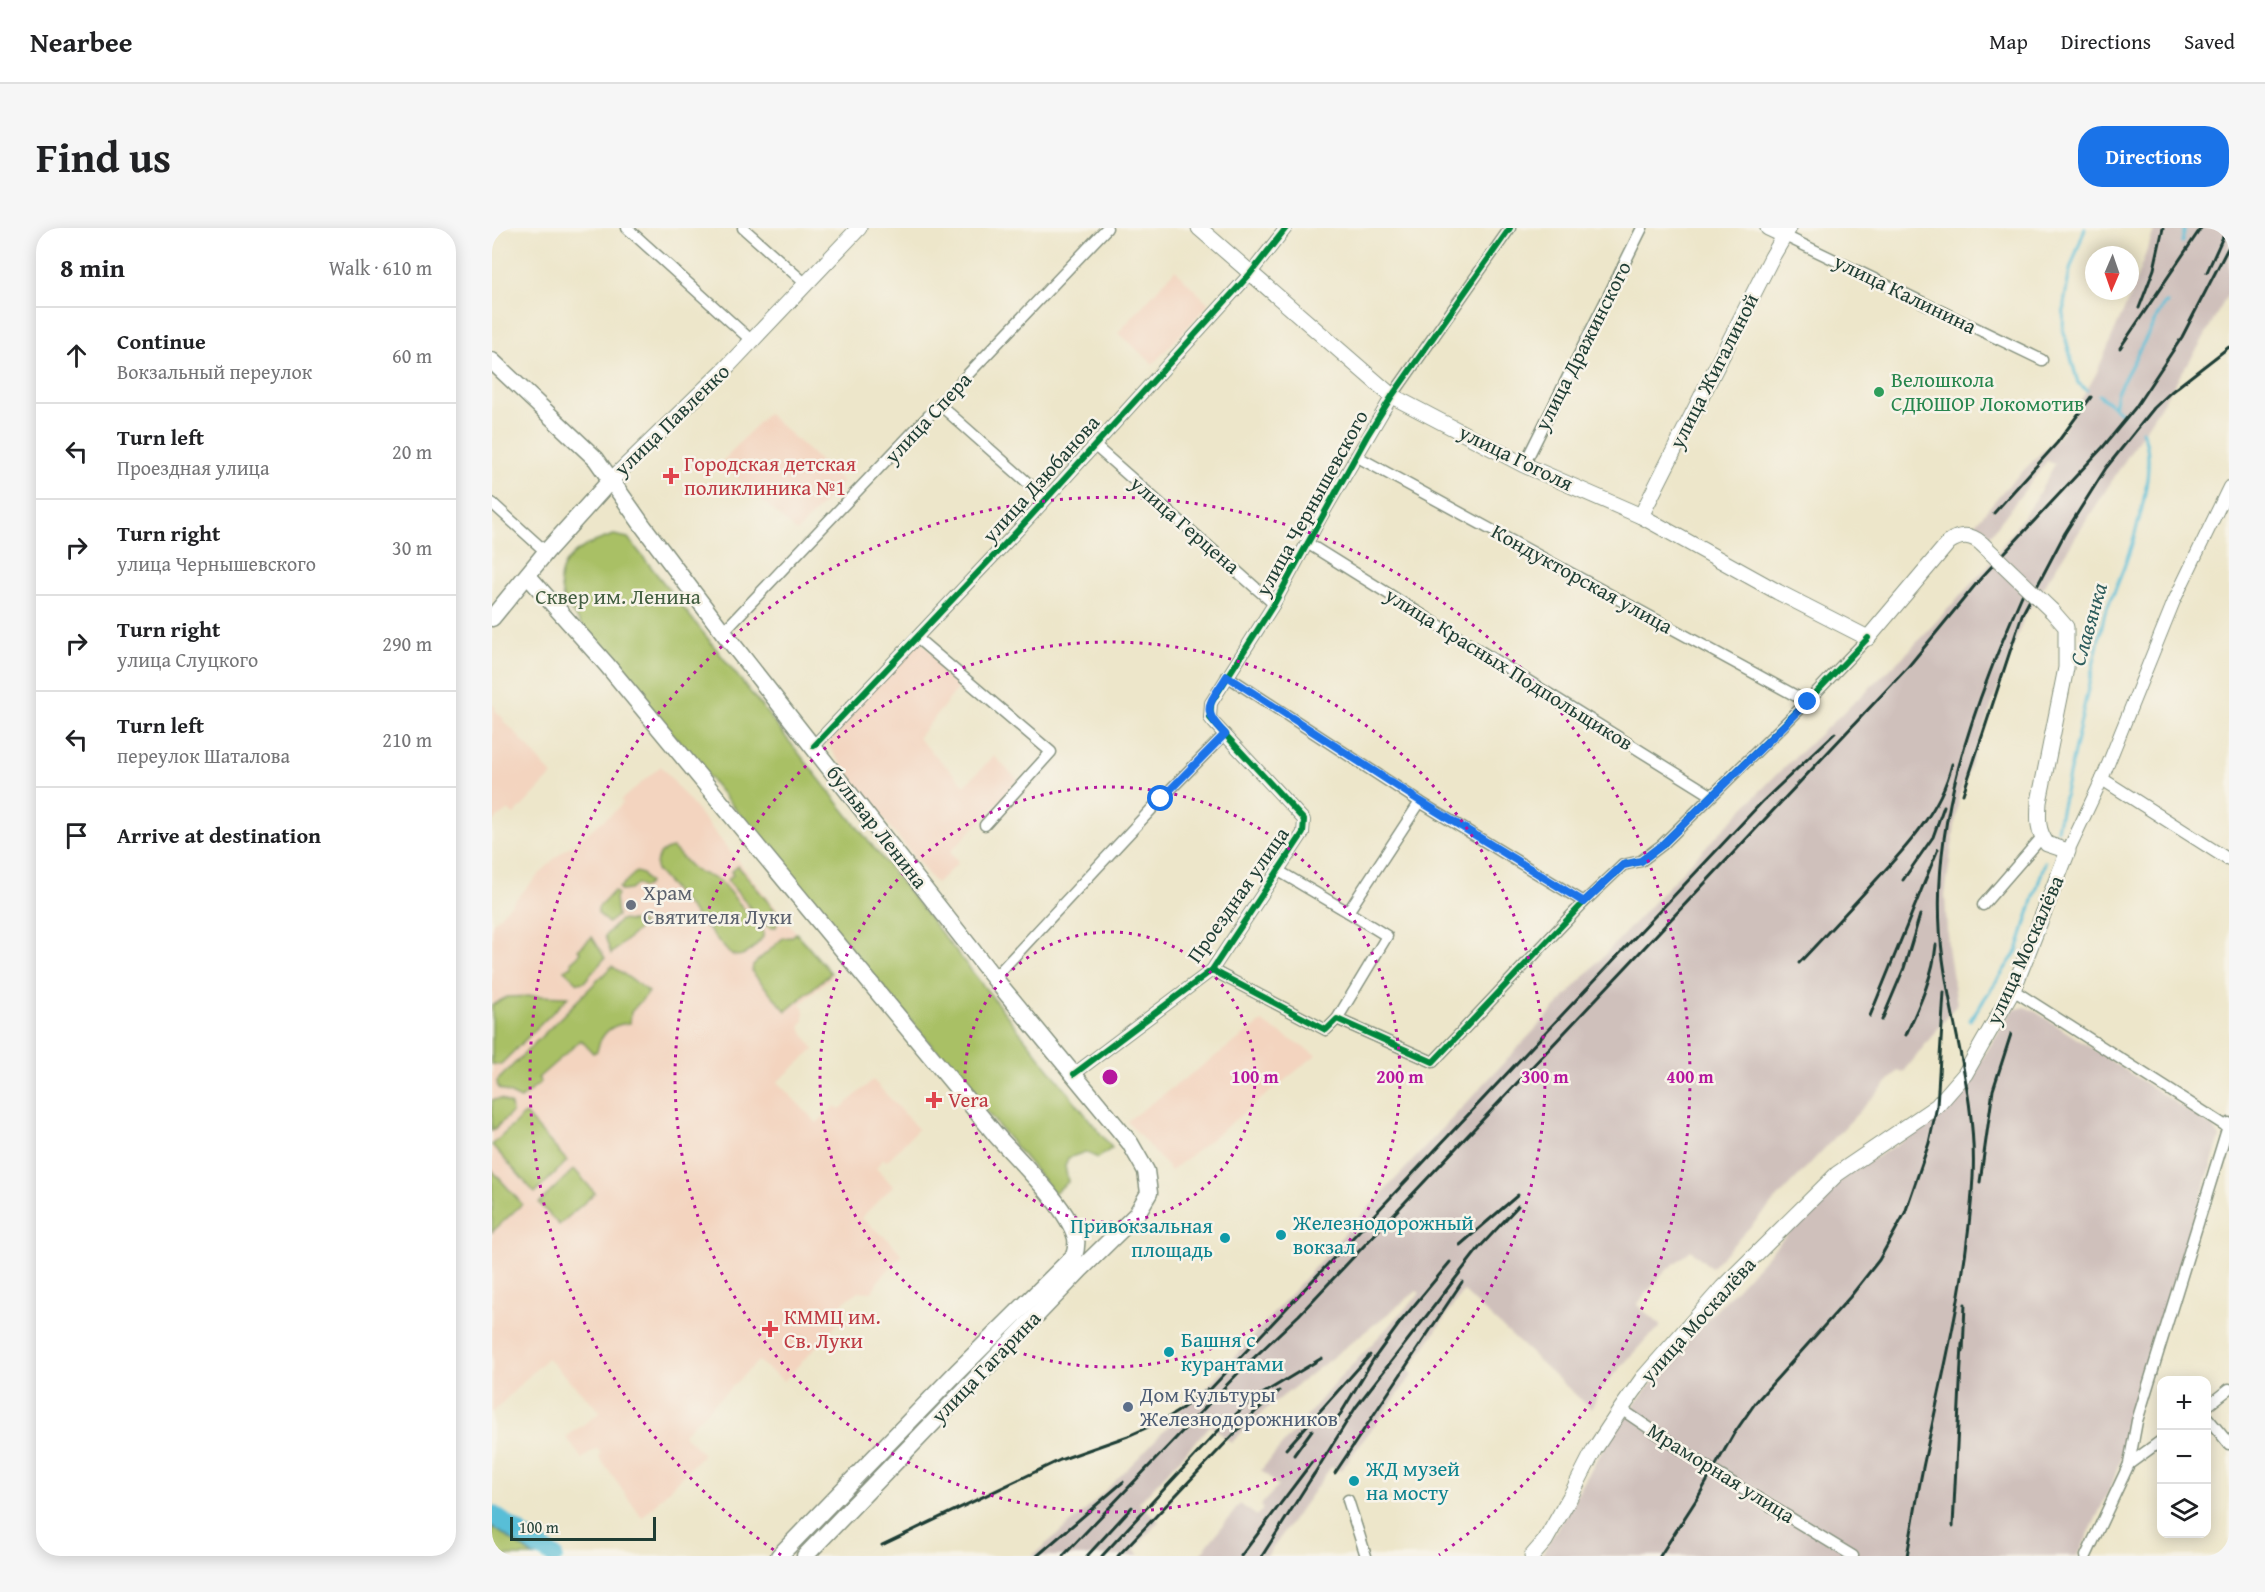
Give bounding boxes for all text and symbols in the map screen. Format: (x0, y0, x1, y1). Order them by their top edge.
text: Nearbee (30, 21, 133, 62)
text: Map (1989, 26, 2028, 57)
text: Directions (2061, 26, 2151, 57)
text: Saved (2184, 26, 2235, 57)
text: Find us (36, 126, 171, 187)
button: Directions (2078, 126, 2229, 187)
street label: улица Калинина (1828, 245, 1982, 341)
north arrow (2085, 246, 2139, 300)
text: 8 min (60, 248, 125, 287)
text: Walk · 610 m (329, 253, 432, 282)
street label: улица Дражинского (1526, 256, 1639, 437)
street label: улица Жигалиной (1661, 288, 1766, 455)
text: Continue (117, 325, 206, 357)
icon: ahead (60, 339, 93, 372)
text: 60 m (392, 341, 432, 370)
street label: улица Павленко (606, 356, 737, 484)
text: Вокзальный переулок (117, 357, 312, 386)
place label: Велошкола СДЮШОР Локомотив (1891, 364, 2084, 419)
street label: улица Спера (876, 365, 978, 471)
marker: Велошкола СДЮШОР Локомотив (1872, 385, 1886, 399)
street label: улица Чернышевского (1247, 404, 1376, 602)
street label: улица Дзюбанова (974, 408, 1107, 550)
street label: улица Гоголя (1453, 416, 1579, 499)
text: Turn left (117, 421, 204, 453)
icon: left (60, 435, 93, 468)
text: 20 m (392, 437, 432, 466)
place label: Городская детская поликлиника №1 (684, 448, 857, 503)
text: Проездная улица (117, 453, 269, 482)
marker: Городская детская поликлиника №1 (662, 467, 680, 485)
street label: улица Герцена (1123, 467, 1247, 581)
street label: Кондукторская улица (1486, 516, 1679, 641)
text: Turn right (117, 517, 220, 549)
icon: right (60, 531, 93, 564)
text: 30 m (392, 533, 432, 562)
text: улица Чернышевского (117, 549, 316, 578)
street label: улица Красных Подпольщиков (1378, 579, 1639, 758)
water label: Славянка (2061, 579, 2115, 669)
park label: Сквер им. Ленина (535, 581, 701, 612)
text: Turn right (117, 613, 220, 645)
icon: right (60, 627, 93, 660)
text: 290 m (382, 629, 432, 658)
text: улица Слуцкого (117, 645, 258, 674)
route end (1794, 688, 1820, 714)
text: Turn left (117, 709, 204, 741)
icon: left (60, 723, 93, 756)
text: 210 m (382, 725, 432, 754)
text: переулок Шаталова (117, 741, 290, 770)
street label: бульвар Ленина (819, 758, 936, 895)
route start (1147, 785, 1173, 811)
icon: arrive (60, 819, 93, 852)
text: Arrive at destination (117, 819, 321, 851)
street label: Проездная улица (1179, 820, 1296, 969)
street label: улица Москалёва (1977, 870, 2071, 1030)
place label: Храм Святителя Луки (643, 877, 792, 932)
marker: Храм Святителя Луки (624, 898, 638, 912)
text: 100 m (1231, 1063, 1279, 1090)
text: 200 m (1376, 1063, 1424, 1090)
text: 300 m (1521, 1063, 1569, 1090)
text: 400 m (1666, 1063, 1714, 1090)
centre of rings (1100, 1067, 1120, 1087)
place label: Vera (948, 1084, 989, 1115)
marker: Vera (925, 1091, 943, 1109)
place label: Железнодорожный вокзал (1292, 1207, 1474, 1262)
place label: Привокзальная площадь (1070, 1210, 1213, 1265)
marker: Железнодорожный вокзал (1274, 1228, 1288, 1242)
marker: Привокзальная площадь (1218, 1231, 1232, 1245)
street label: улица Москалёва (1632, 1250, 1763, 1390)
place label: КММЦ им. Св. Луки (784, 1301, 881, 1356)
street label: улица Гагарина (923, 1303, 1048, 1431)
marker: КММЦ им. Св. Луки (761, 1320, 779, 1338)
place label: Башня с курантами (1181, 1324, 1284, 1379)
marker: Башня с курантами (1162, 1345, 1176, 1359)
map controls (2157, 1376, 2211, 1538)
button: + (2157, 1376, 2211, 1430)
place label: Дом Культуры Железнодорожников (1139, 1379, 1338, 1434)
marker: Дом Культуры Железнодорожников (1121, 1400, 1135, 1414)
street label: Мраморная улица (1641, 1415, 1801, 1530)
button: − (2157, 1430, 2211, 1484)
place label: ЖД музей на мосту (1365, 1453, 1460, 1508)
marker: ЖД музей на мосту (1347, 1474, 1361, 1488)
button: layers (2157, 1484, 2211, 1538)
scale bar (510, 1514, 656, 1542)
text: 100 m (519, 1515, 559, 1539)

